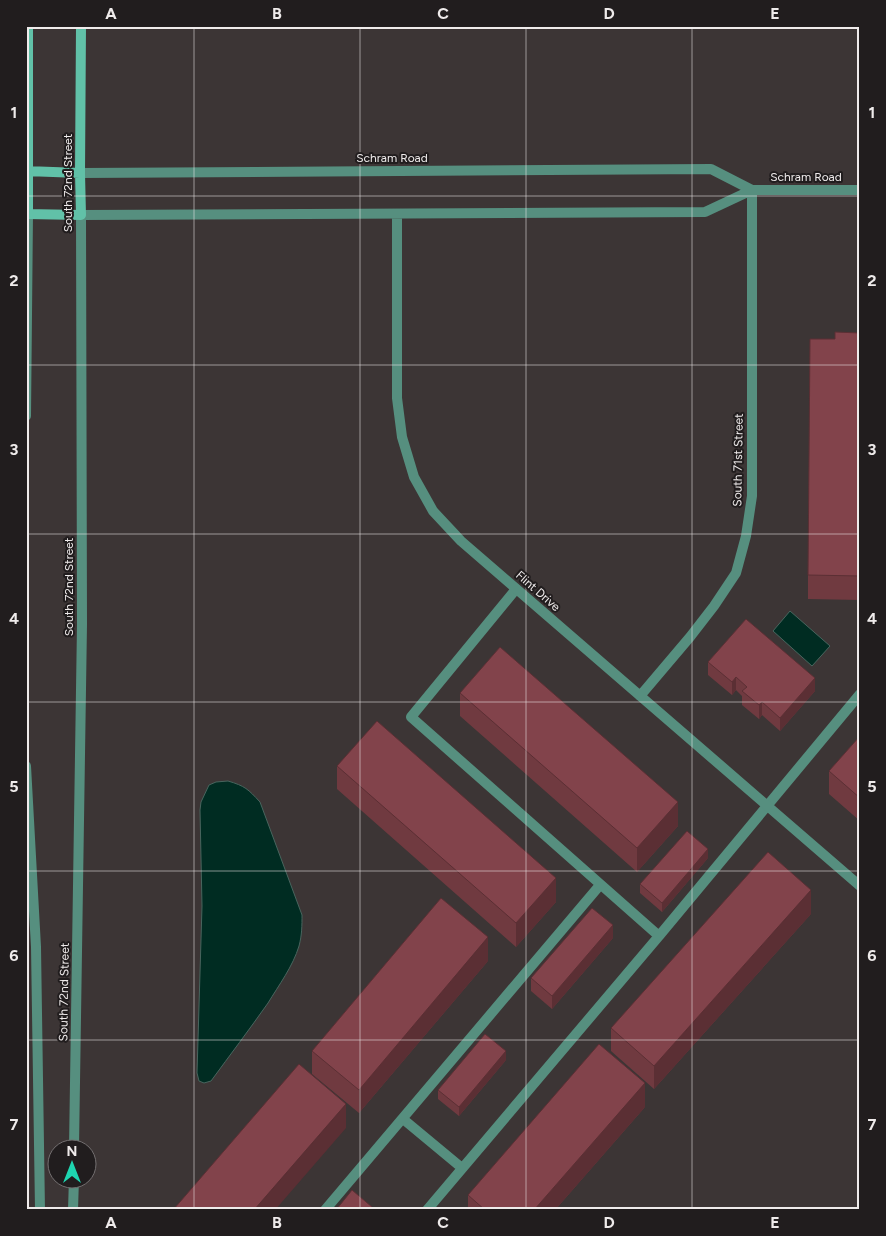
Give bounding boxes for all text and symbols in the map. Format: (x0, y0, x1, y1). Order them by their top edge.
text: A (105, 4, 117, 23)
text: B (272, 4, 282, 23)
text: C (437, 4, 449, 23)
text: D (603, 4, 615, 23)
text: E (770, 4, 780, 23)
text: 1 (11, 103, 17, 122)
text: 1 (869, 103, 875, 122)
street label: South 72nd Street (61, 133, 75, 232)
street label: Schram Road (356, 151, 428, 165)
street label: Schram Road (770, 170, 842, 184)
text: 2 (9, 271, 19, 290)
text: 2 (867, 271, 877, 290)
street label: South 71st Street (730, 413, 746, 507)
text: 3 (10, 440, 19, 459)
text: 3 (868, 440, 877, 459)
street label: South 72nd Street (62, 537, 76, 636)
street label: Flint Drive (513, 568, 563, 614)
text: 4 (9, 609, 19, 628)
text: 4 (867, 609, 877, 628)
text: 5 (9, 777, 19, 796)
text: 5 (867, 777, 877, 796)
street label: South 72nd Street (56, 942, 72, 1041)
text: 6 (9, 946, 19, 965)
text: 6 (867, 946, 877, 965)
text: 7 (10, 1115, 19, 1134)
text: 7 (868, 1115, 877, 1134)
north arrow (48, 1138, 98, 1188)
text: N (67, 1143, 77, 1160)
text: A (105, 1213, 117, 1232)
text: B (272, 1213, 282, 1232)
text: C (437, 1213, 449, 1232)
text: D (603, 1213, 615, 1232)
text: E (770, 1213, 780, 1232)

